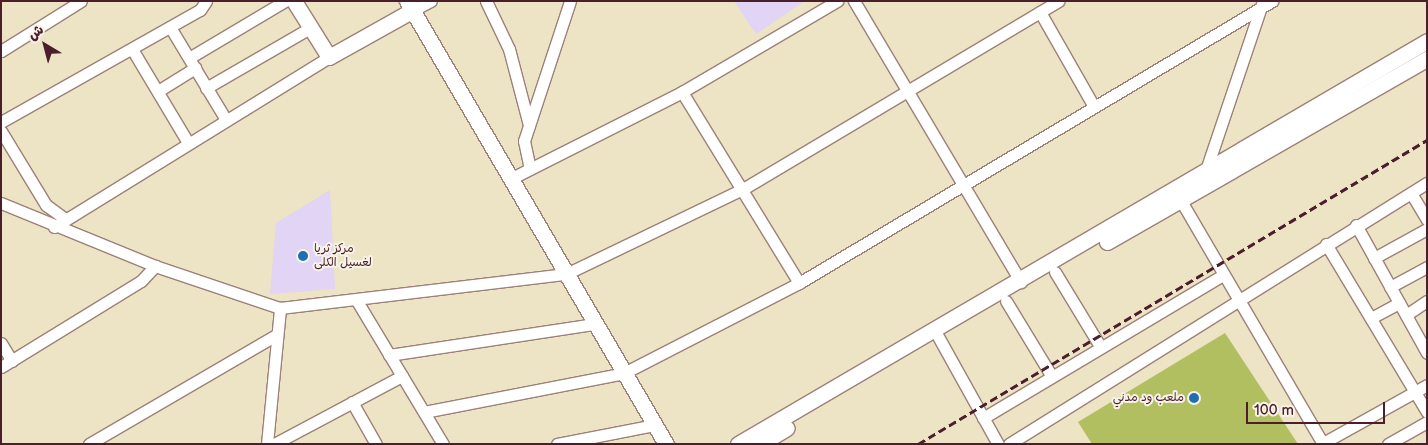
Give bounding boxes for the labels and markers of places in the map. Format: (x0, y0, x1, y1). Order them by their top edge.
place label: مركز ثريا لغسيل الكلى (314, 242, 372, 270)
marker: مركز ثريا لغسيل الكلى (296, 249, 310, 263)
place label: ملعب ود مدني (1113, 391, 1184, 405)
marker: ملعب ود مدني (1188, 392, 1200, 404)

